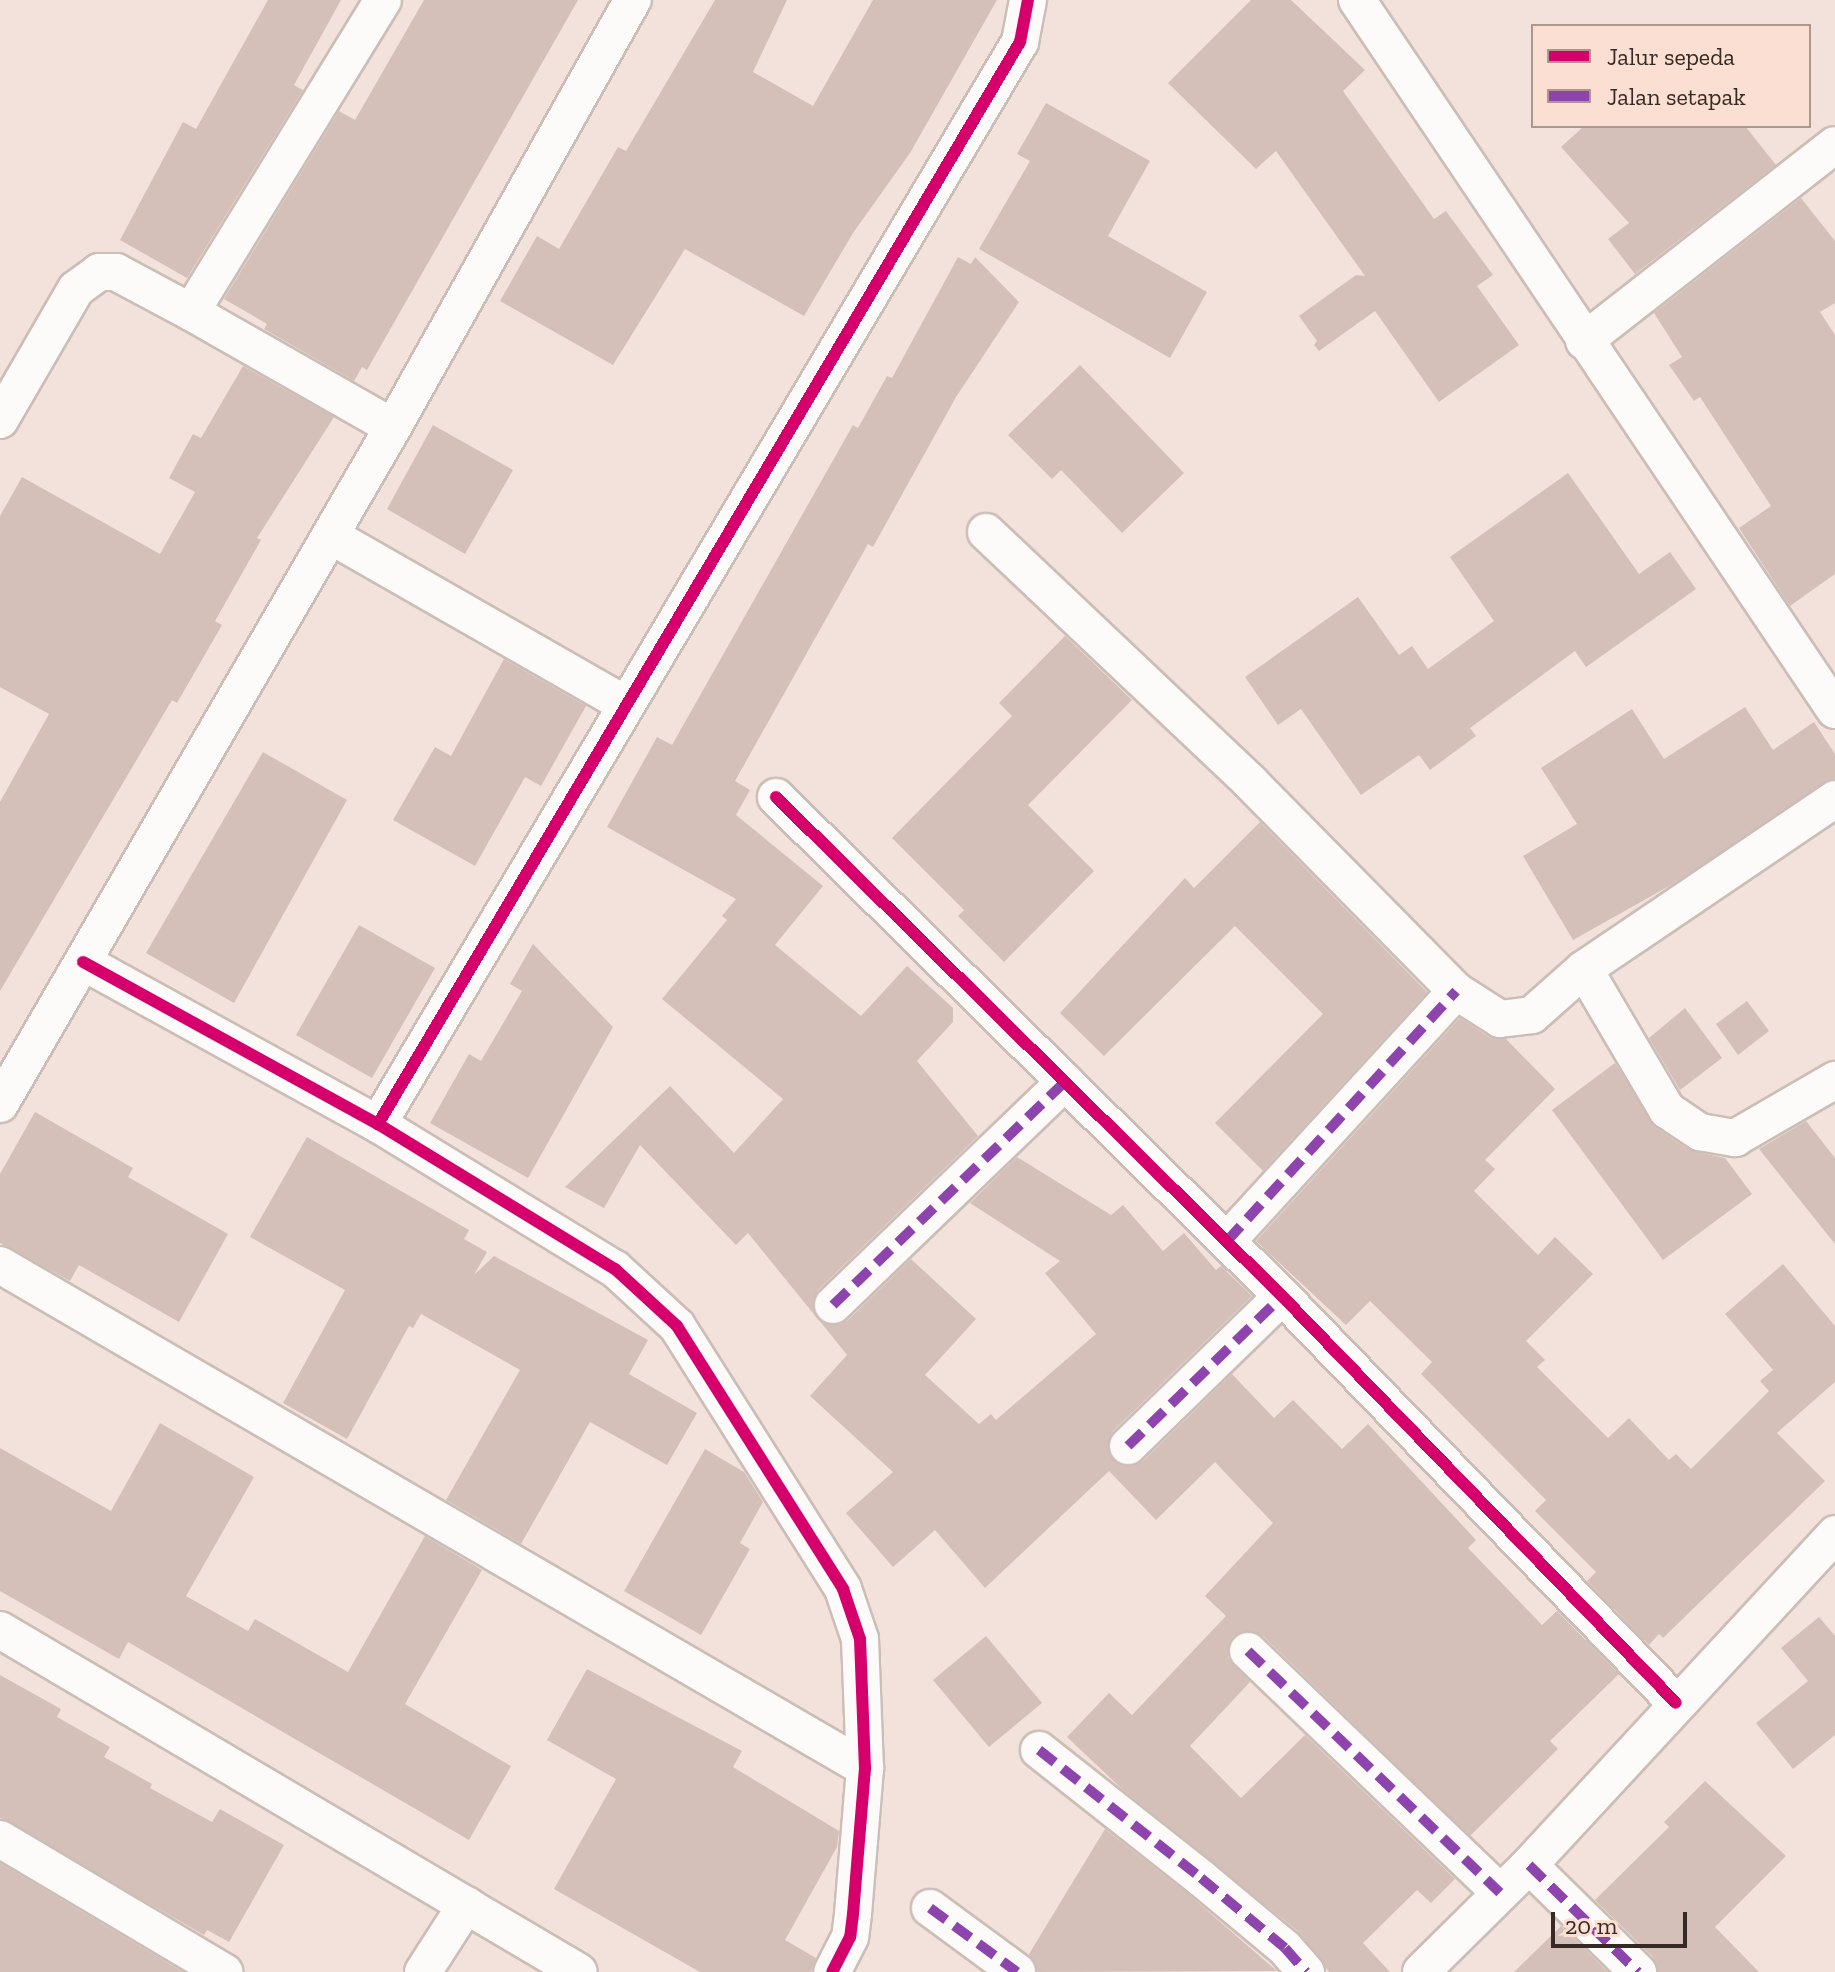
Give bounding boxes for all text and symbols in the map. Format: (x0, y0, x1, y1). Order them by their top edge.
legend (1531, 24, 1811, 128)
text: Jalur sepeda (1607, 42, 1735, 71)
text: Jalan setapak (1607, 82, 1746, 111)
scale bar (1555, 1896, 1691, 1946)
text: 20 m (1565, 1911, 1617, 1940)

